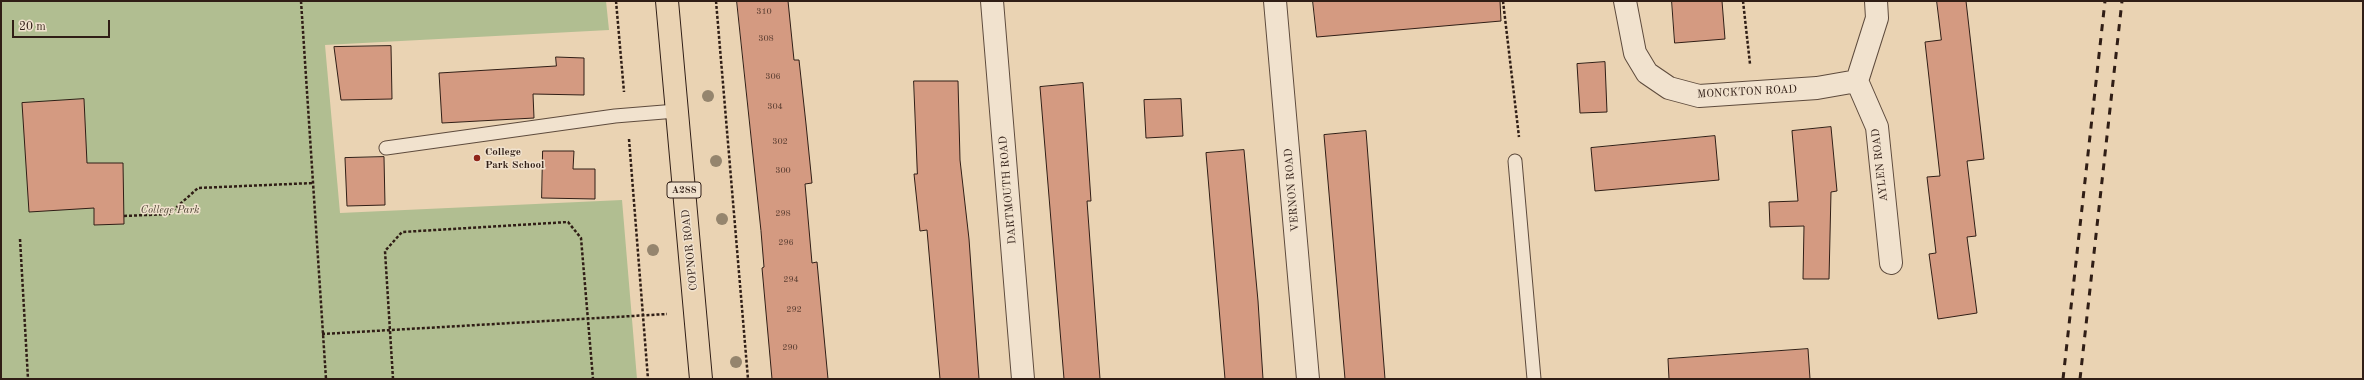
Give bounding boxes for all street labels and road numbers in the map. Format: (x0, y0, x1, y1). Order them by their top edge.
street label: MONCKTON ROAD (1697, 83, 1797, 101)
street label: AYLEN ROAD (1869, 128, 1891, 202)
street label: DARTMOUTH ROAD (997, 135, 1019, 245)
street label: VERNON ROAD (1282, 148, 1302, 232)
road number: A288 (667, 182, 701, 198)
street label: COPNOR ROAD (679, 209, 701, 291)

